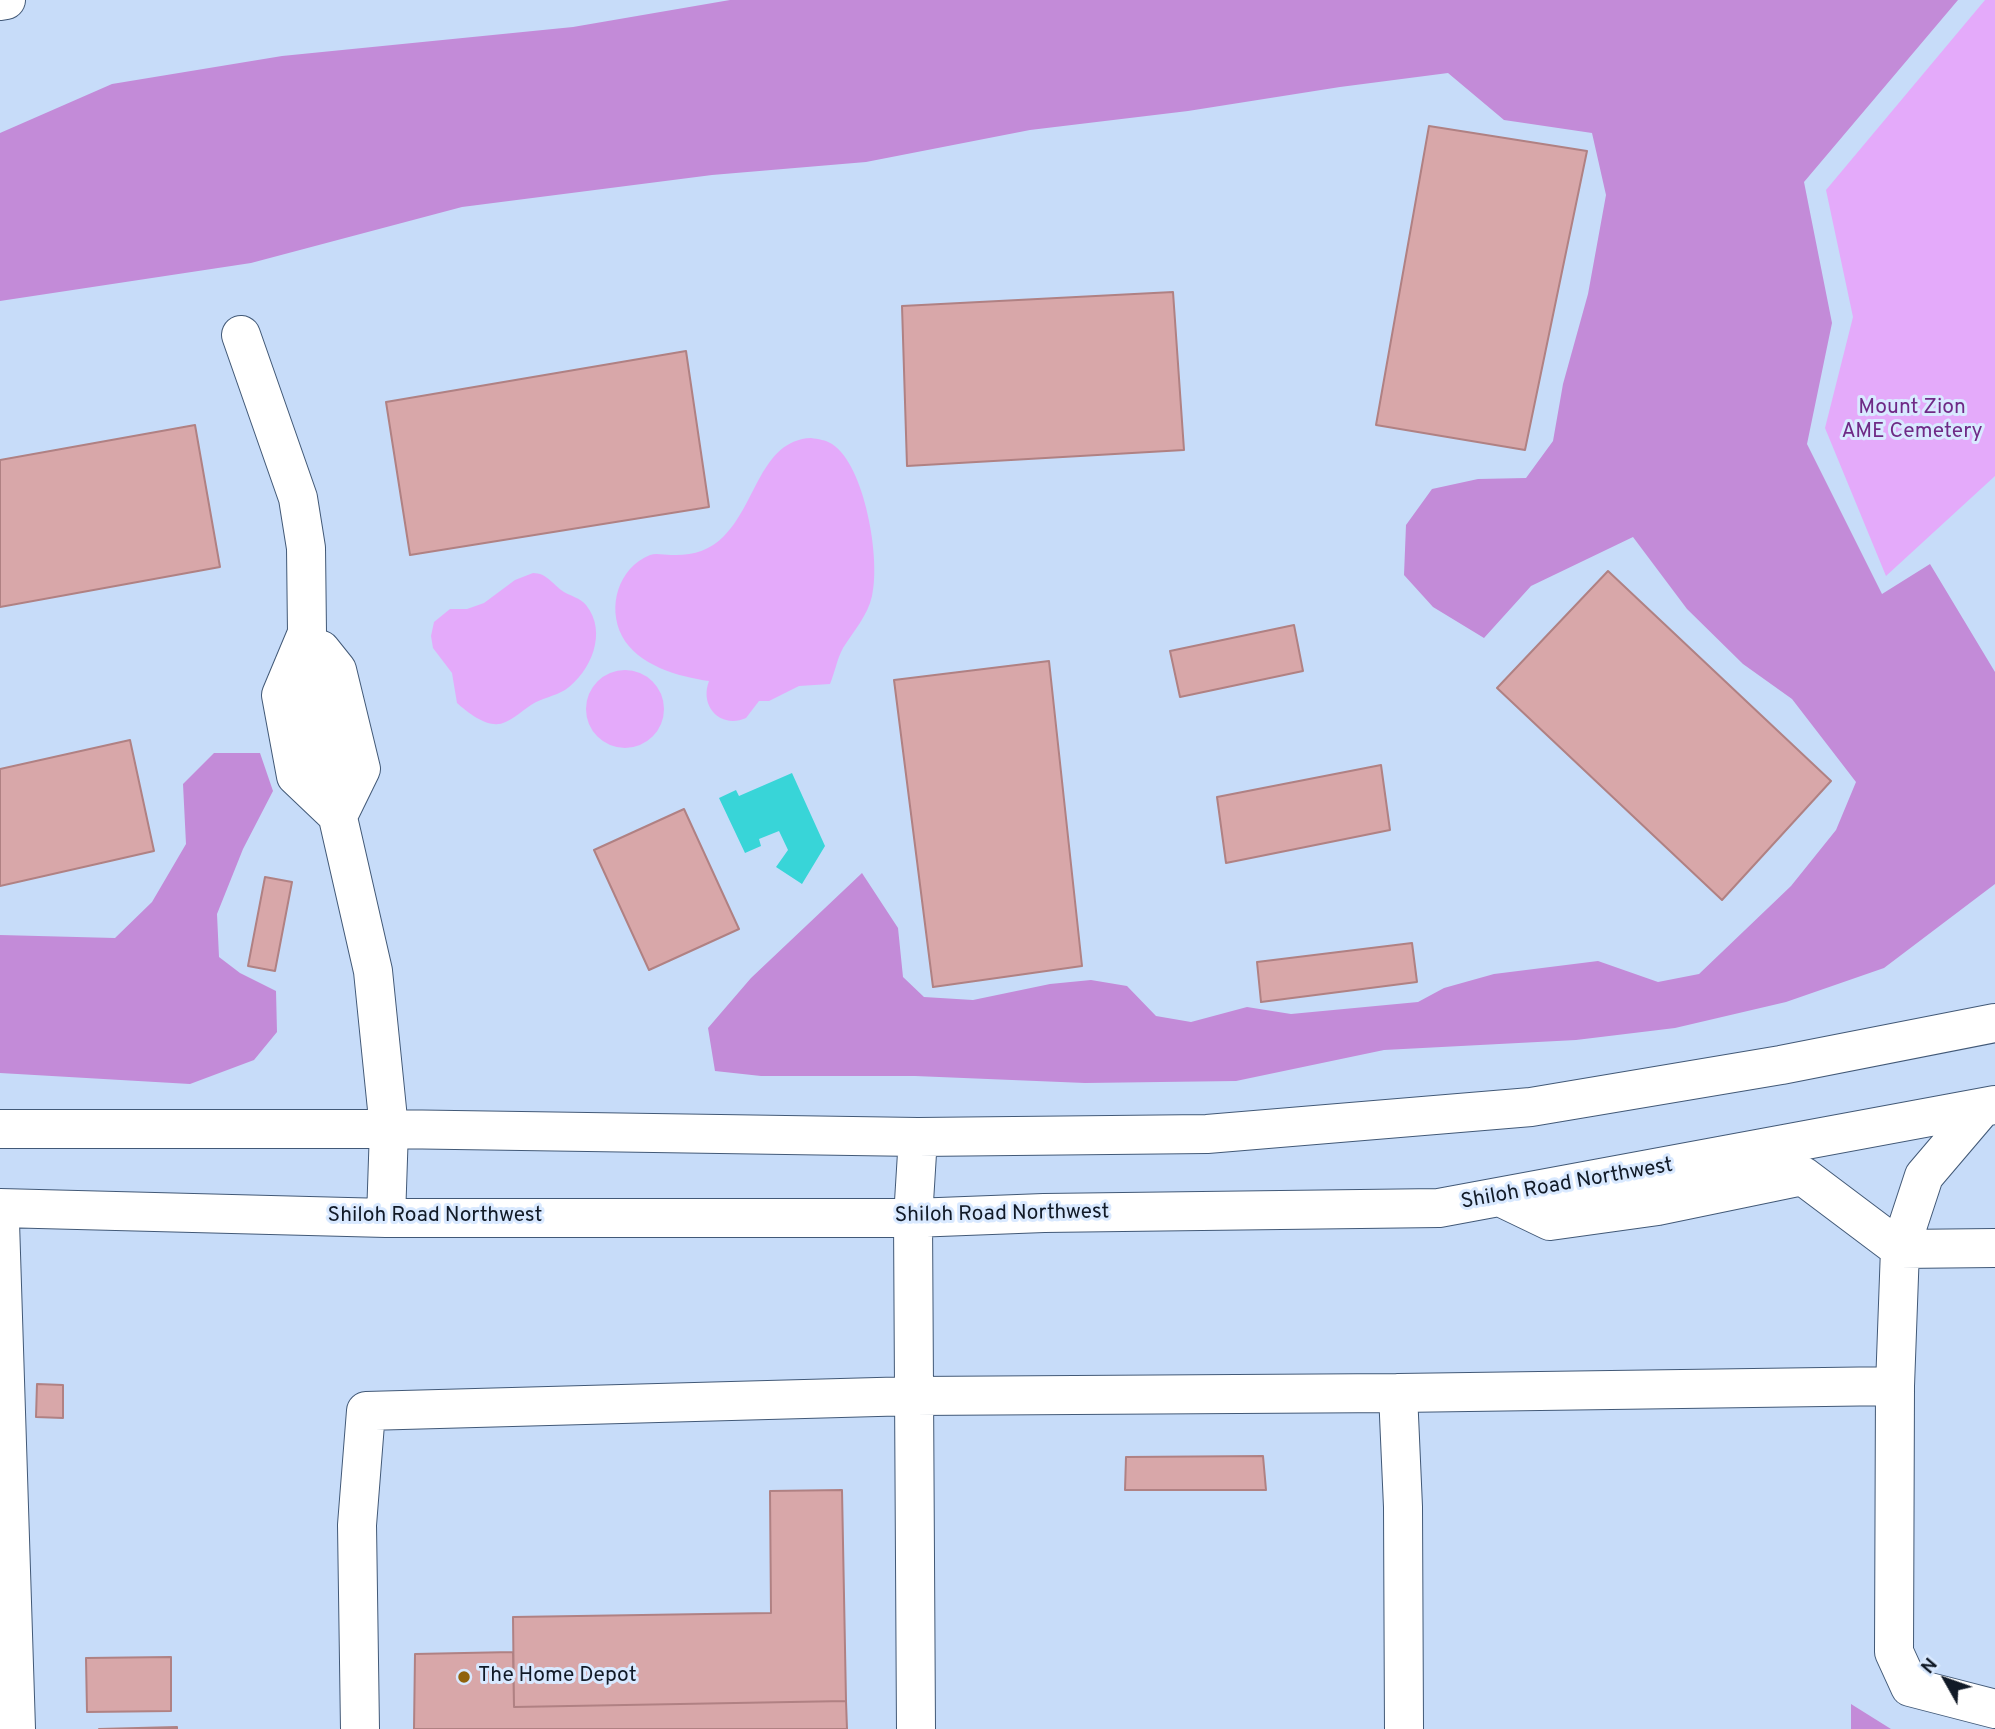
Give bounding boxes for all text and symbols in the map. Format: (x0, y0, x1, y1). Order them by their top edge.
park label: Mount Zion AME Cemetery (1841, 396, 1983, 446)
street label: Shiloh Road Northwest (1459, 1154, 1675, 1216)
street label: Shiloh Road Northwest (894, 1201, 1110, 1229)
street label: Shiloh Road Northwest (328, 1204, 542, 1230)
north arrow (1911, 1645, 1981, 1715)
text: N (1916, 1654, 1943, 1679)
place label: The Home Depot (478, 1664, 637, 1690)
marker: The Home Depot (456, 1669, 472, 1685)

